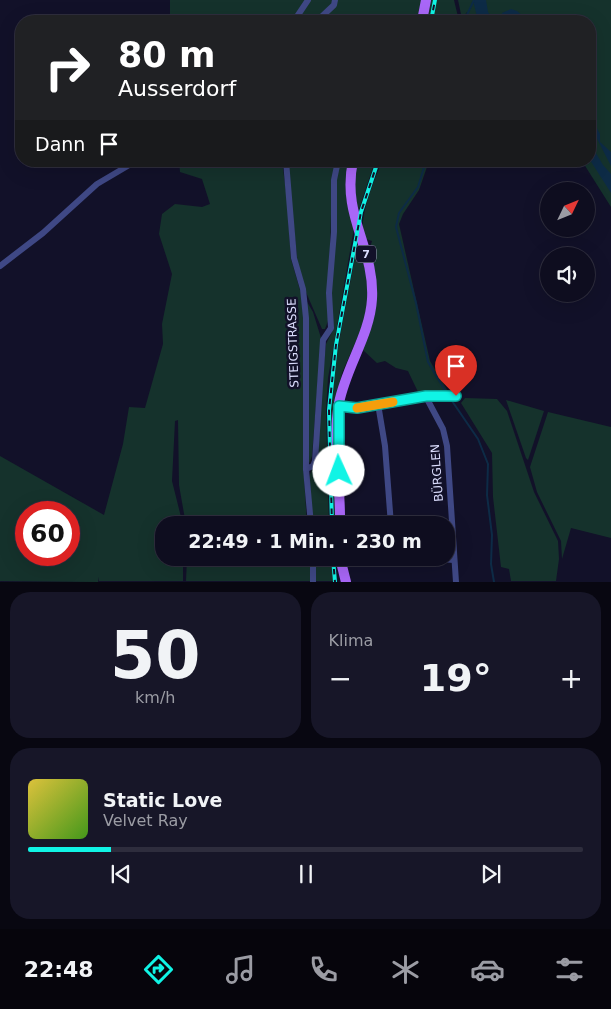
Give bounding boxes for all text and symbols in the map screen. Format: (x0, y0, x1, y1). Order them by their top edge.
icon: right (35, 35, 100, 100)
text: 80 m (118, 35, 215, 75)
text: Ausserdorf (118, 76, 236, 101)
icon: arrive (95, 130, 123, 158)
text: Dann (35, 133, 85, 155)
north arrow (540, 182, 595, 238)
map controls (540, 182, 595, 302)
road number: 7 (356, 245, 376, 262)
button: sound (540, 247, 595, 302)
street label: STEIGSTRASSE (284, 298, 302, 388)
pin (435, 345, 477, 396)
icon: arrive (442, 352, 470, 380)
position arrow (312, 444, 364, 496)
street label: BÜRGLEN (426, 444, 446, 503)
speed limit sign: 60 (15, 501, 80, 566)
text: 22:49 · 1 Min. · 230 m (188, 530, 422, 552)
text: 50 (110, 618, 200, 693)
text: Klima (329, 631, 373, 650)
text: 19° (420, 656, 492, 700)
text: − (329, 662, 352, 695)
text: + (560, 662, 583, 695)
text: km/h (135, 688, 175, 707)
text: Static Love (103, 789, 223, 811)
text: Velvet Ray (103, 811, 188, 830)
icon: previous (107, 860, 135, 888)
icon: pause (292, 860, 320, 888)
icon: next (477, 860, 505, 888)
icon: directions (141, 952, 176, 987)
icon: music (223, 952, 258, 987)
icon: phone (306, 952, 341, 987)
icon: climate (388, 952, 423, 987)
icon: car (470, 952, 505, 987)
icon: filters (552, 952, 587, 987)
text: 22:48 (24, 957, 94, 982)

